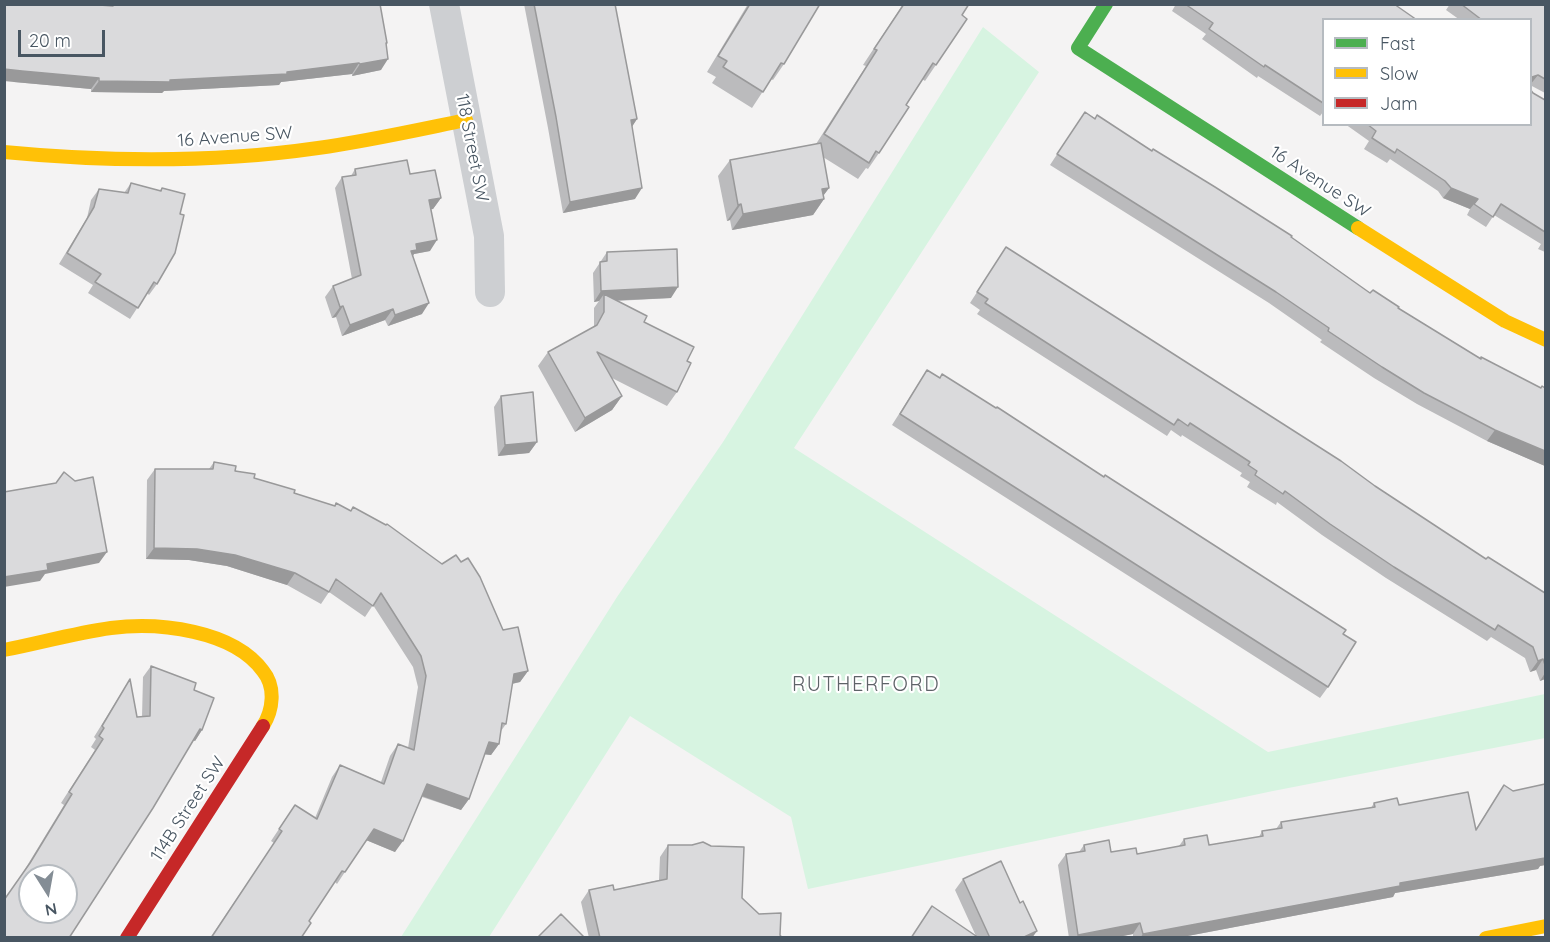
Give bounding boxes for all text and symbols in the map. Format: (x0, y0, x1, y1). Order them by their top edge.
scale bar (21, 18, 108, 56)
legend (1322, 18, 1532, 126)
text: 20 m (29, 29, 71, 52)
text: Fast (1380, 32, 1415, 55)
text: Slow (1380, 62, 1418, 85)
street label: 118 Street SW (451, 92, 493, 204)
text: Jam (1380, 92, 1418, 115)
street label: 16 Avenue SW (177, 122, 293, 152)
street label: 16 Avenue SW (1266, 142, 1374, 222)
district label: RUTHERFORD (792, 673, 940, 697)
street label: 114B Street SW (146, 752, 230, 866)
north arrow (18, 864, 78, 924)
text: N (43, 899, 59, 921)

